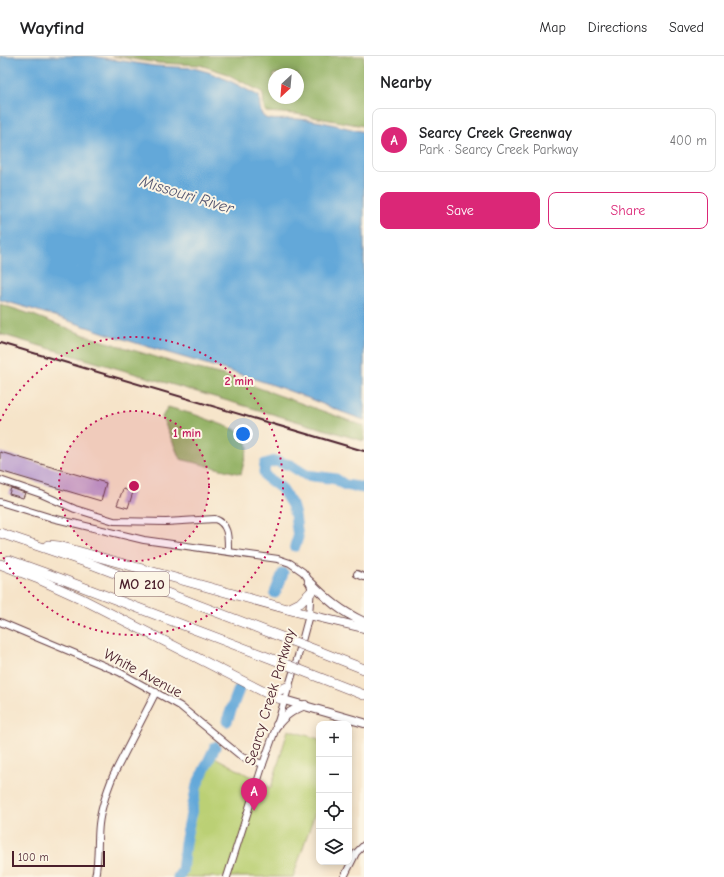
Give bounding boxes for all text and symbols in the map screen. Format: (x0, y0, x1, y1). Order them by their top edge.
text: Wayfind (20, 17, 84, 39)
text: Map (539, 19, 566, 36)
text: Directions (588, 19, 647, 36)
text: Saved (669, 19, 704, 36)
north arrow (268, 68, 304, 104)
text: Nearby (380, 73, 431, 92)
text: Searcy Creek Greenway (419, 124, 572, 142)
text: A (390, 133, 398, 148)
text: 400 m (670, 133, 707, 148)
text: Park · Searcy Creek Parkway (419, 142, 578, 157)
water label: Missouri River (137, 172, 236, 218)
button: Save (380, 192, 540, 229)
button: Share (548, 192, 708, 229)
text: 2 min (224, 374, 254, 388)
your location (233, 424, 253, 444)
text: 1 min (173, 426, 201, 440)
centre of rings (127, 479, 141, 493)
road number: MO 210 (115, 572, 169, 596)
street label: Searcy Creek Parkway (241, 626, 299, 768)
street label: White Avenue (101, 645, 186, 701)
map controls (316, 721, 352, 865)
button: + (316, 721, 352, 757)
button: − (316, 757, 352, 793)
pin: A (241, 778, 267, 811)
button: locate (316, 793, 352, 829)
button: layers (316, 829, 352, 865)
scale bar (12, 849, 105, 868)
text: 100 m (18, 851, 49, 864)

